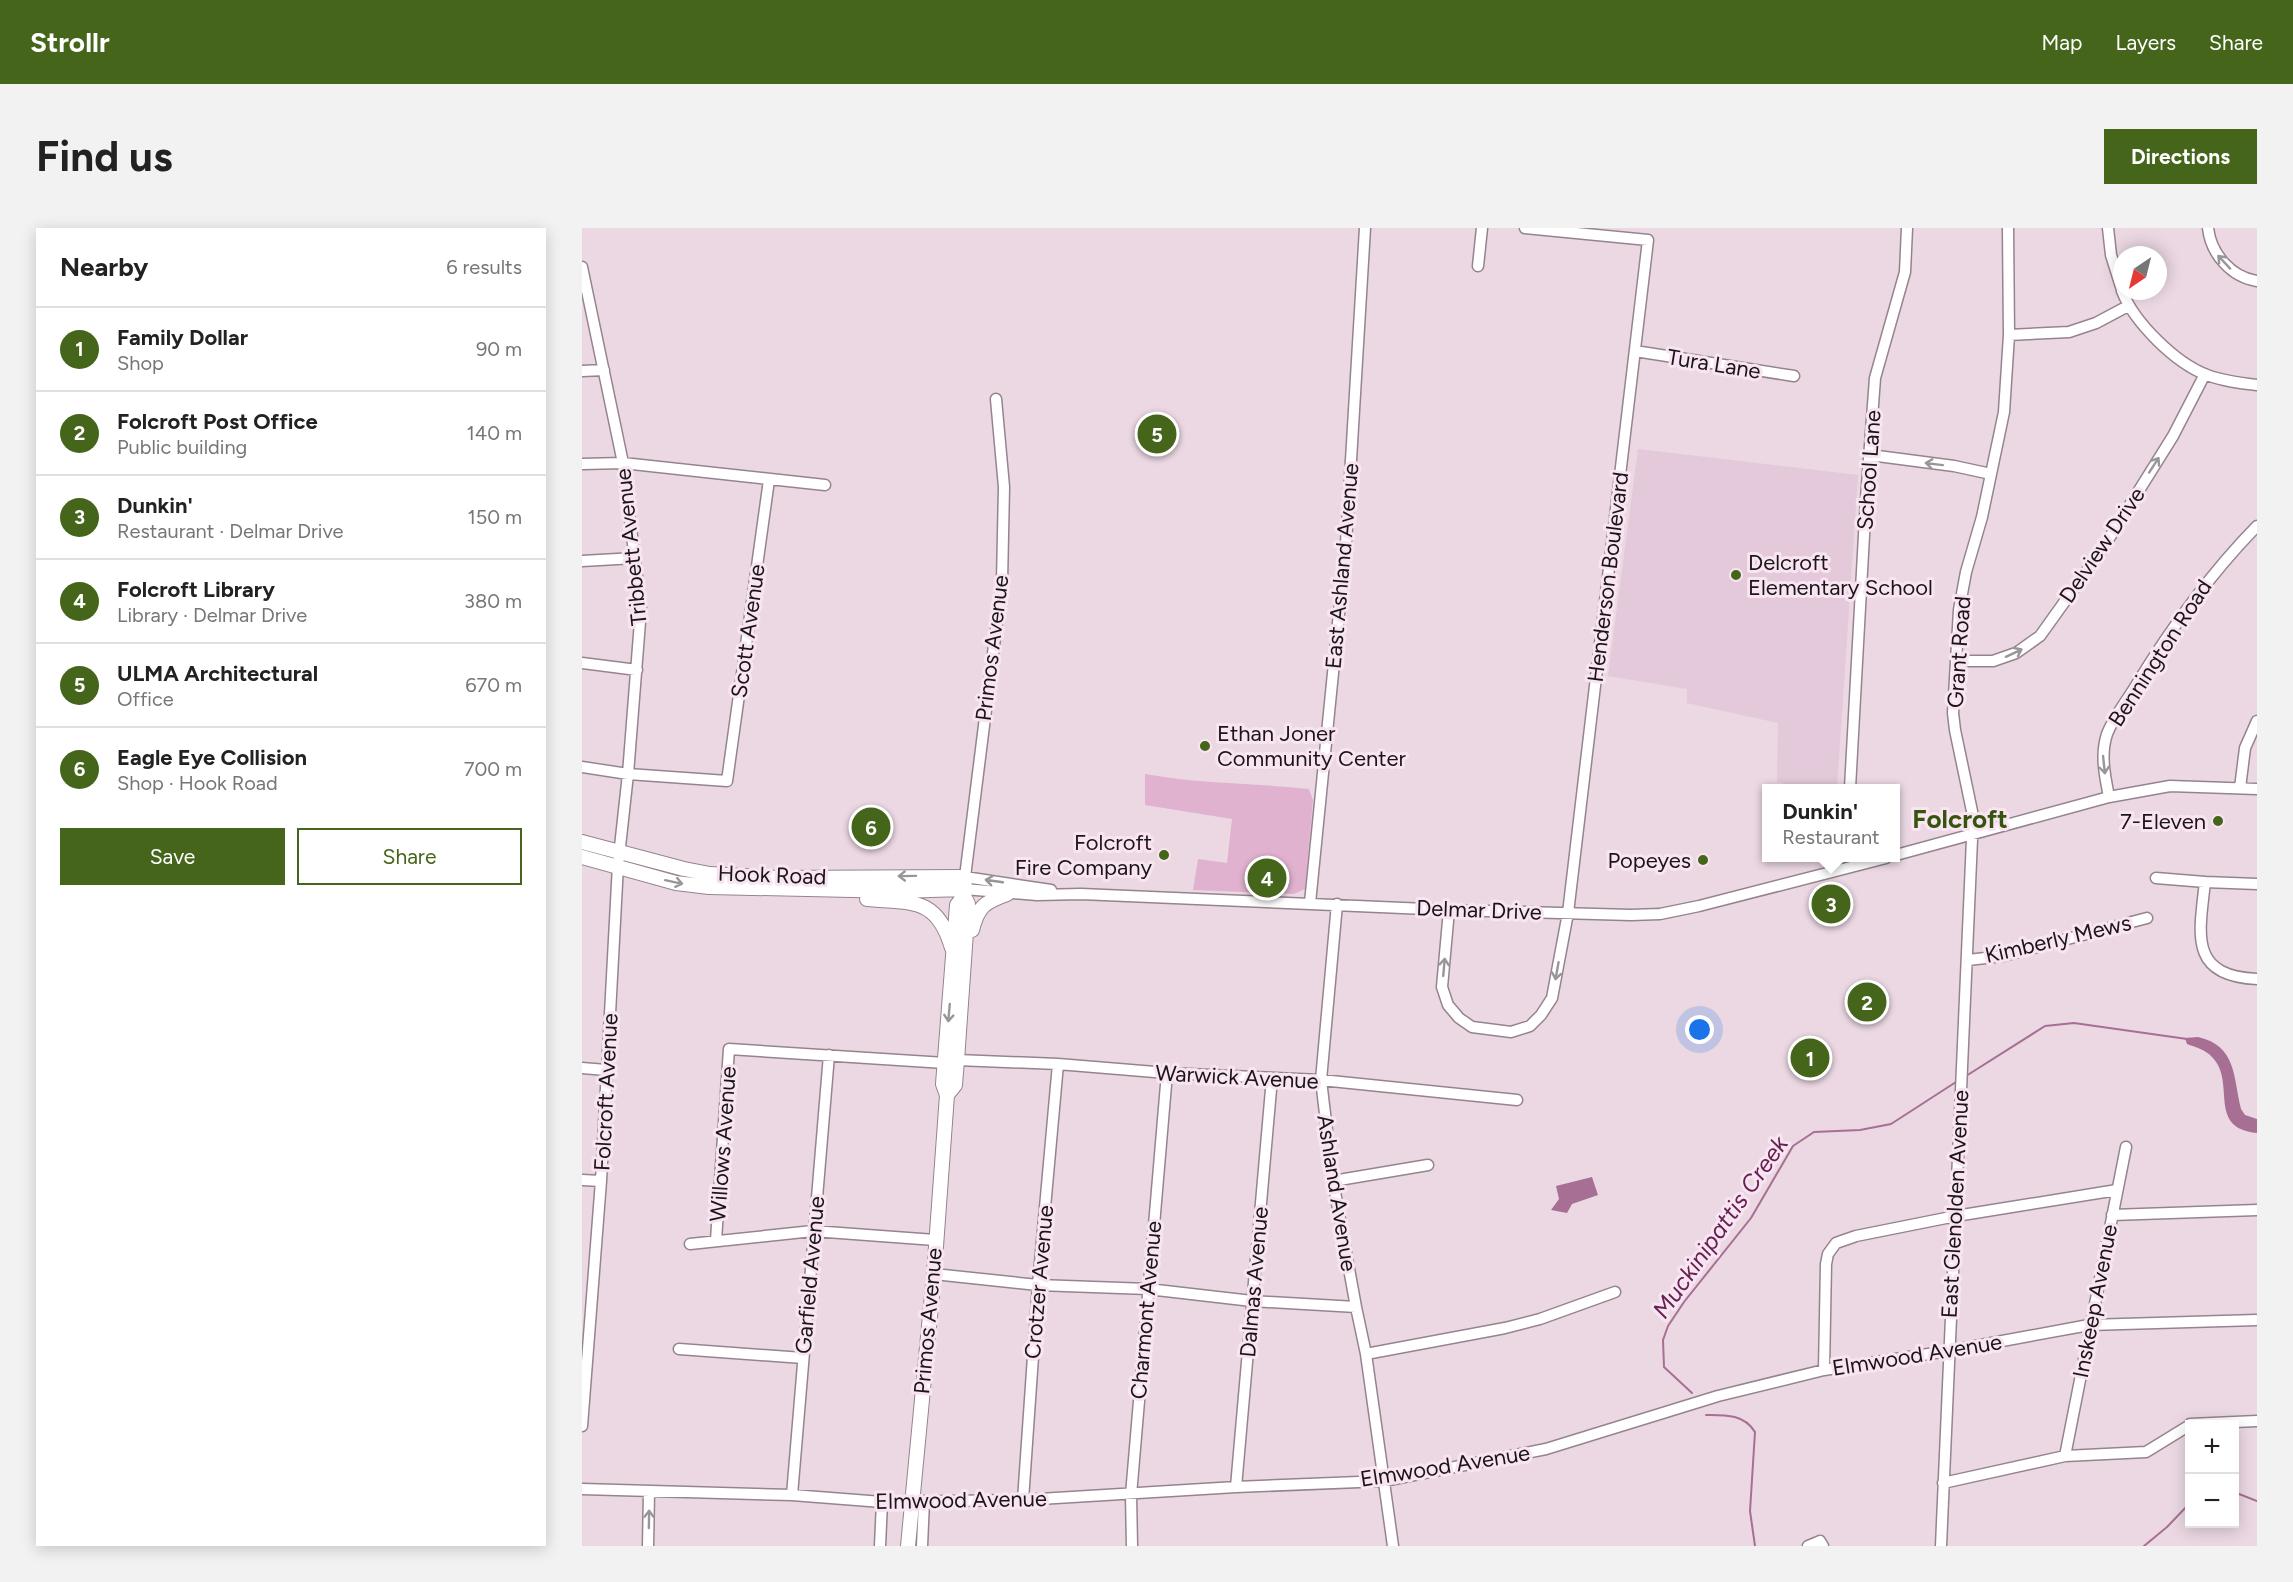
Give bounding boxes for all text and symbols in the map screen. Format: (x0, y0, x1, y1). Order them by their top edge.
text: Strollr (30, 25, 110, 59)
text: Map (2042, 30, 2082, 55)
text: Layers (2115, 30, 2176, 55)
text: Share (2209, 30, 2263, 55)
button: Directions (2104, 129, 2257, 184)
text: Find us (36, 131, 173, 182)
north arrow (2113, 246, 2167, 300)
text: Nearby (60, 251, 148, 283)
text: 6 results (446, 255, 522, 279)
one-way arrow (2217, 255, 2231, 270)
text: Family Dollar (117, 324, 248, 351)
text: 1 (75, 337, 84, 361)
text: 90 m (476, 337, 522, 361)
street label: Tura Lane (1665, 343, 1763, 385)
text: Shop (117, 351, 164, 375)
text: Folcroft Post Office (117, 408, 318, 435)
street label: School Lane (1851, 409, 1887, 531)
pin: 5 (1138, 412, 1176, 456)
text: 2 (74, 421, 85, 445)
text: 140 m (467, 421, 522, 445)
text: Public building (117, 435, 247, 459)
one-way arrow (2148, 457, 2160, 474)
one-way arrow (1924, 458, 1944, 469)
street label: East Ashland Avenue (1320, 462, 1364, 670)
street label: Tribbett Avenue (609, 467, 653, 627)
street label: Henderson Boulevard (1582, 470, 1634, 684)
street label: Delview Drive (2053, 482, 2151, 608)
text: Dunkin' (117, 492, 193, 519)
text: 3 (74, 505, 85, 529)
text: 150 m (467, 505, 522, 529)
text: Restaurant · Delmar Drive (117, 519, 344, 543)
place label: Delcroft Elementary School (1748, 549, 1933, 601)
street label: Scott Avenue (725, 562, 771, 700)
marker: Delcroft Elementary School (1729, 568, 1743, 582)
street label: Primos Avenue (970, 574, 1014, 722)
street label: Bennington Road (2102, 574, 2218, 732)
text: Folcroft Library (117, 576, 275, 603)
text: 4 (73, 589, 86, 613)
text: 380 m (464, 589, 522, 613)
street label: Grant Road (1942, 595, 1976, 709)
text: Library · Delmar Drive (117, 603, 307, 627)
one-way arrow (2004, 646, 2022, 658)
text: ULMA Architectural (117, 660, 318, 687)
text: 5 (74, 673, 85, 697)
text: 670 m (465, 673, 522, 697)
text: Office (117, 687, 174, 711)
place label: Ethan Joner Community Center (1217, 720, 1406, 772)
marker: Ethan Joner Community Center (1198, 739, 1212, 753)
text: Eagle Eye Collision (117, 744, 307, 771)
one-way arrow (2099, 755, 2110, 775)
text: 6 (74, 757, 85, 781)
text: 700 m (464, 757, 522, 781)
text: Shop · Hook Road (117, 771, 278, 795)
popup (1762, 784, 1900, 862)
text: Dunkin' (1782, 798, 1858, 825)
district label: Folcroft (1912, 803, 2008, 835)
pin: 6 (852, 804, 890, 850)
place label: 7-Eleven (2120, 808, 2206, 835)
marker: 7-Eleven (2211, 814, 2225, 828)
text: Restaurant (1782, 825, 1880, 849)
button: Save (60, 828, 285, 885)
button: Share (297, 828, 522, 885)
place label: Folcroft Fire Company (1015, 829, 1152, 881)
place label: Popeyes (1607, 847, 1691, 874)
marker: Folcroft Fire Company (1157, 848, 1171, 862)
marker: Popeyes (1696, 853, 1710, 867)
pin: 4 (1248, 856, 1286, 900)
street label: Hook Road (717, 860, 827, 890)
one-way arrow (897, 870, 917, 882)
one-way arrow (985, 875, 1004, 886)
one-way arrow (664, 877, 683, 888)
pin: 3 (1812, 882, 1850, 926)
street label: Delmar Drive (1416, 894, 1542, 926)
street label: Kimberly Mews (1982, 909, 2134, 969)
one-way arrow (1439, 958, 1450, 978)
one-way arrow (1552, 960, 1563, 980)
pin: 2 (1848, 980, 1886, 1024)
one-way arrow (943, 1002, 954, 1022)
street label: Folcroft Avenue (588, 1013, 624, 1171)
your location (1685, 1015, 1714, 1044)
pin: 1 (1790, 1036, 1830, 1080)
street label: Warwick Avenue (1155, 1059, 1319, 1095)
street label: Willows Avenue (704, 1065, 742, 1223)
street label: East Glenolden Avenue (1936, 1089, 1974, 1319)
street label: Ashland Avenue (1311, 1113, 1363, 1273)
water label: Muckinipattis Creek (1646, 1129, 1795, 1324)
street label: Garfield Avenue (790, 1195, 830, 1355)
street label: Crotzer Avenue (1019, 1204, 1059, 1360)
street label: Dalmas Avenue (1234, 1205, 1274, 1359)
street label: Charmont Avenue (1125, 1220, 1167, 1400)
street label: Inskeep Avenue (2067, 1222, 2123, 1380)
street label: Primos Avenue (908, 1247, 948, 1395)
street label: Elmwood Avenue (1830, 1328, 2004, 1382)
map controls (2185, 1420, 2239, 1528)
button: + (2185, 1420, 2239, 1474)
street label: Elmwood Avenue (1358, 1439, 1532, 1493)
button: − (2185, 1474, 2239, 1528)
street label: Elmwood Avenue (875, 1485, 1047, 1515)
one-way arrow (643, 1510, 655, 1530)

